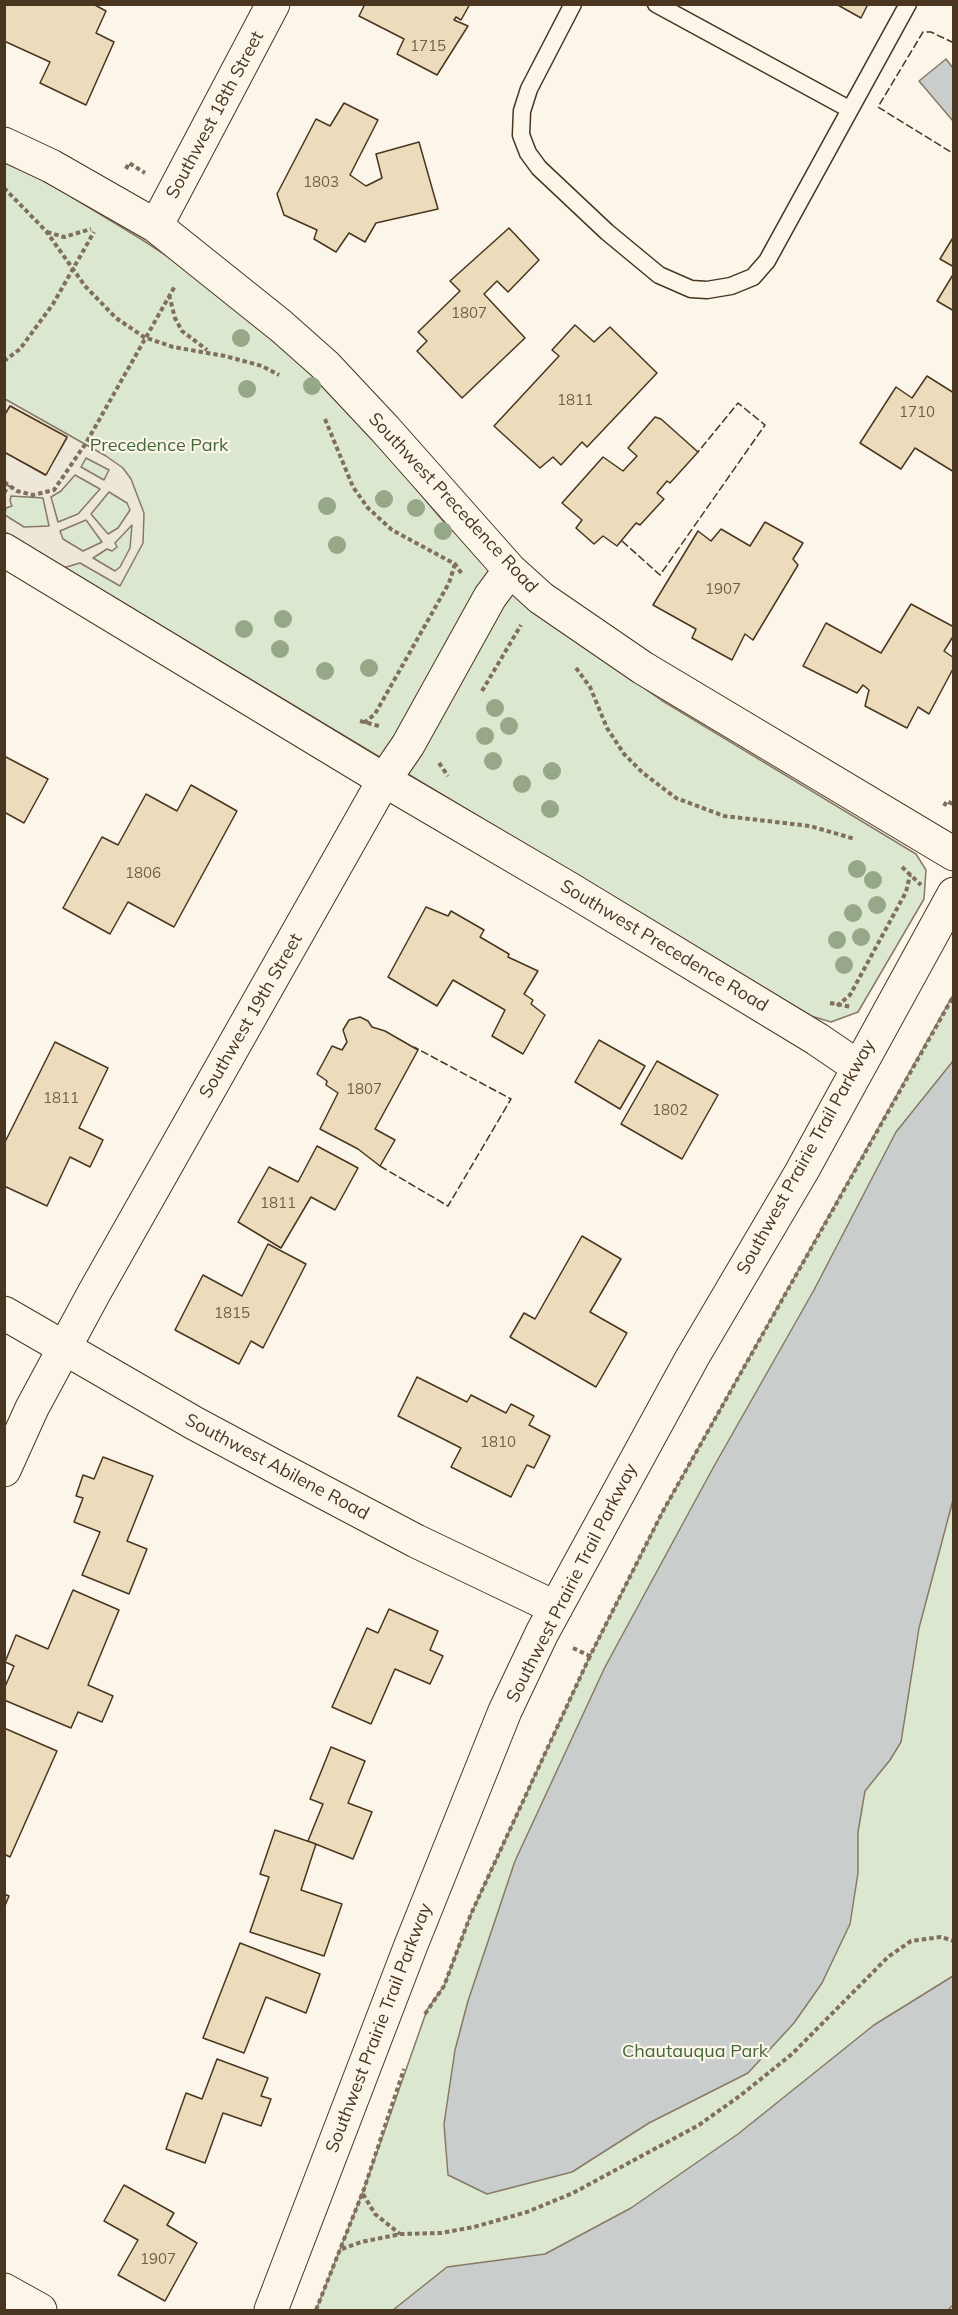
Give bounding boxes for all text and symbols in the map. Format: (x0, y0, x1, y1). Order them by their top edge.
street label: Southwest 18th Street (162, 28, 268, 202)
house number: 1715 (410, 37, 446, 55)
house number: 1803 (303, 173, 339, 191)
house number: 1807 (451, 304, 487, 322)
house number: 1811 (557, 391, 593, 409)
house number: 1710 (899, 403, 935, 421)
street label: Southwest Precedence Road (364, 408, 542, 598)
park label: Precedence Park (90, 435, 228, 457)
house number: 1907 (705, 580, 741, 598)
house number: 1806 (125, 864, 161, 882)
street label: Southwest Precedence Road (556, 875, 772, 1017)
street label: Southwest 19th Street (195, 930, 307, 1102)
street label: Southwest Prairie Trail Parkway (732, 1036, 880, 1278)
house number: 1807 (346, 1080, 382, 1098)
house number: 1811 (43, 1089, 79, 1107)
house number: 1802 (652, 1101, 688, 1119)
house number: 1811 (260, 1194, 296, 1212)
house number: 1815 (214, 1304, 250, 1322)
street label: Southwest Abilene Road (181, 1409, 373, 1525)
house number: 1810 (480, 1433, 516, 1451)
street label: Southwest Prairie Trail Parkway (502, 1460, 642, 1706)
street label: Southwest Prairie Trail Parkway (321, 1900, 437, 2156)
park label: Chautauqua Park (622, 2041, 768, 2063)
house number: 1907 (140, 2250, 176, 2268)

